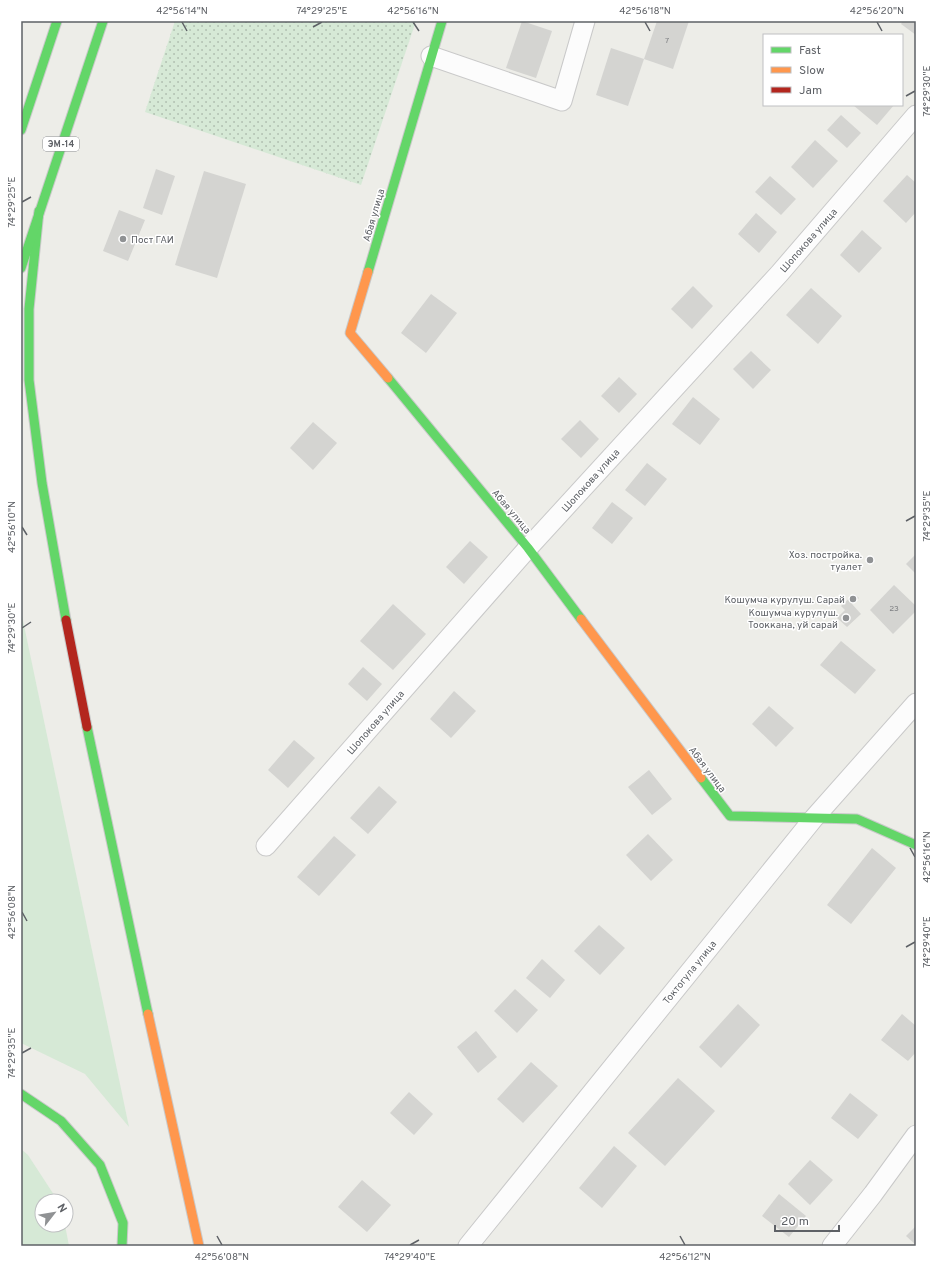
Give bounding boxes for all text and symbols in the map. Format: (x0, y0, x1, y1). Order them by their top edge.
text: 42°56'14"N (156, 5, 208, 18)
text: 74°29'25"E (296, 5, 348, 18)
text: 42°56'16"N (387, 5, 439, 18)
text: 42°56'18"N (619, 5, 671, 18)
text: 42°56'20"N (850, 5, 904, 18)
legend (763, 34, 903, 106)
house number: 7 (665, 36, 669, 46)
text: Fast (799, 43, 821, 59)
text: Slow (799, 63, 825, 79)
text: 74°29'30"E (921, 65, 934, 117)
text: Jam (799, 83, 822, 99)
road number: ЭМ-14 (43, 137, 79, 151)
text: 74°29'25"E (6, 176, 19, 228)
street label: Абая улица (361, 187, 388, 243)
street label: Шопокова улица (778, 206, 841, 276)
marker: Пост ГАИ (118, 234, 128, 244)
place label: Пост ГАИ (131, 234, 174, 247)
street label: Шопокова улица (559, 447, 623, 515)
street label: Абая улица (488, 487, 533, 537)
text: 74°29'35"E (921, 490, 934, 542)
text: 42°56'10"N (6, 501, 19, 553)
place label: Хоз. постройка. туалет (789, 549, 862, 574)
marker: Хоз. постройка. туалет (865, 555, 875, 565)
place label: Кошумча курулуш. Сарай (725, 594, 845, 607)
marker: Кошумча курулуш. Сарай (848, 594, 858, 604)
text: 74°29'30"E (6, 602, 19, 654)
house number: 23 (889, 604, 899, 614)
place label: Кошумча курулуш. Тооккана, уй сарай (748, 607, 838, 632)
marker: Кошумча курулуш. Тооккана, уй сарай (841, 613, 851, 623)
street label: Шопокова улица (345, 688, 408, 758)
street label: Абая улица (685, 744, 728, 796)
text: 42°56'16"N (921, 831, 934, 883)
text: 42°56'08"N (6, 885, 19, 939)
text: 74°29'40"E (921, 916, 934, 968)
street label: Токтогула улица (660, 938, 720, 1008)
text: 74°29'35"E (6, 1027, 19, 1079)
north arrow (34, 1193, 74, 1233)
text: N (54, 1201, 70, 1215)
scale bar (775, 1207, 839, 1233)
text: 20 m (781, 1214, 809, 1230)
text: 42°56'08"N (195, 1251, 249, 1264)
text: 74°29'40"E (384, 1251, 436, 1264)
text: 42°56'12"N (659, 1251, 711, 1264)

